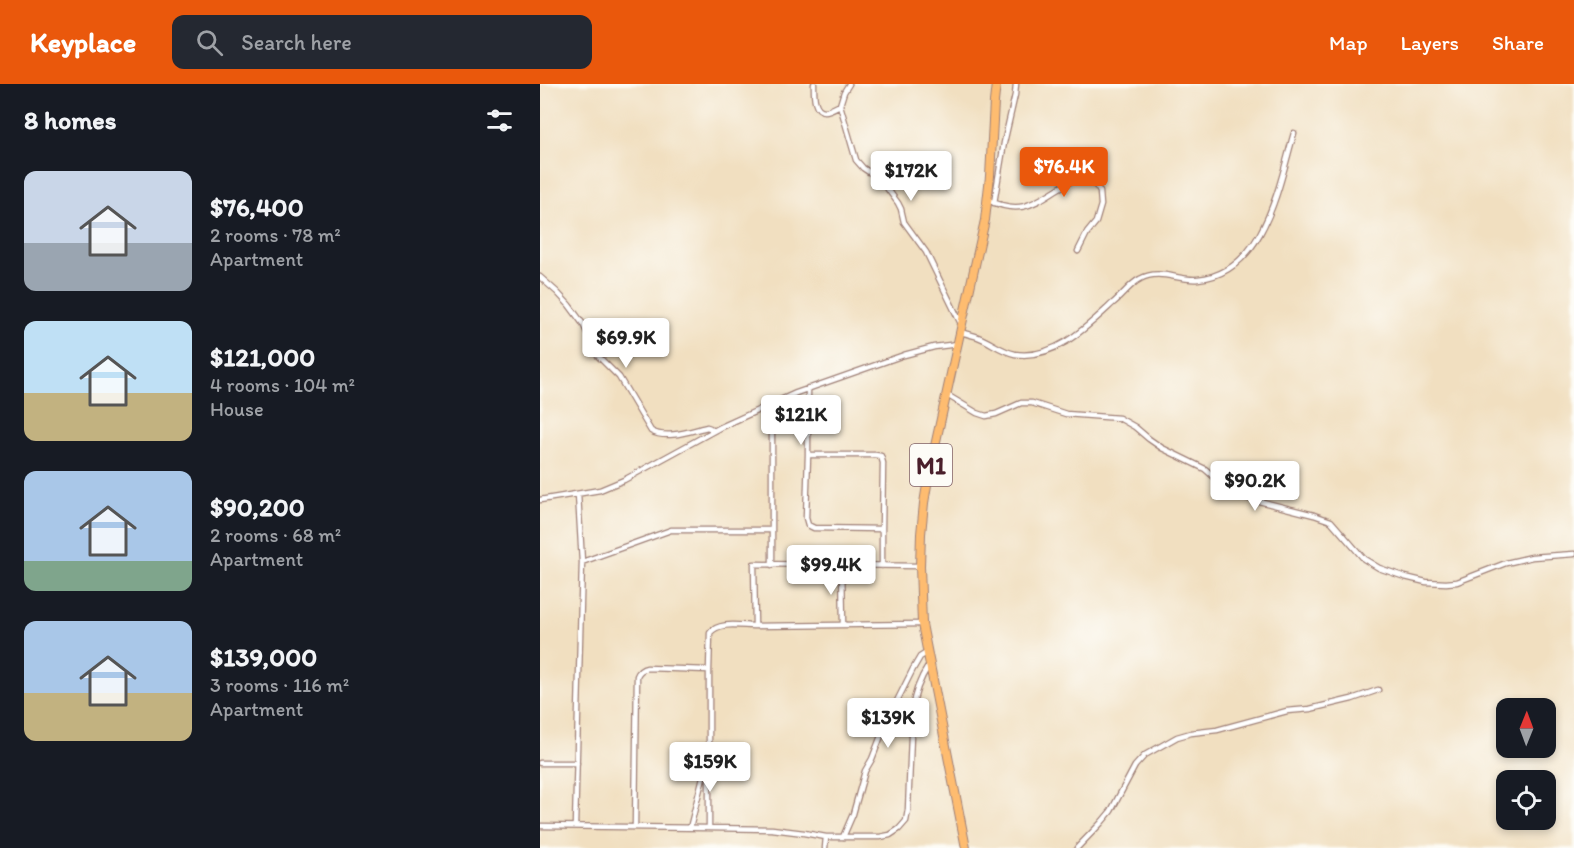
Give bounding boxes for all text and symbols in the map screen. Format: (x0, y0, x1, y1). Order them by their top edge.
search box (172, 15, 592, 69)
text: Keyplace (30, 25, 136, 59)
icon: search (193, 26, 226, 59)
text: Search here (241, 29, 352, 56)
text: Map (1329, 30, 1368, 55)
text: Layers (1401, 30, 1459, 55)
text: Share (1492, 30, 1544, 55)
text: 8 homes (24, 104, 116, 136)
icon: filters (483, 104, 516, 137)
pin: $76.4K (1015, 147, 1113, 198)
pin: $172K (869, 151, 953, 202)
text: $76.4K (1034, 154, 1094, 178)
text: $172K (885, 158, 937, 182)
text: $76,400 (210, 191, 304, 223)
icon: home (72, 195, 144, 267)
text: 2 rooms · 78 m² (210, 223, 341, 247)
text: Apartment (210, 247, 303, 271)
pin: $69.9K (577, 318, 675, 369)
text: $69.9K (596, 325, 656, 349)
text: $121,000 (210, 341, 315, 373)
icon: home (72, 345, 144, 417)
text: 4 rooms · 104 m² (210, 373, 355, 397)
pin: $121K (759, 395, 843, 446)
text: House (210, 397, 264, 421)
text: $121K (775, 402, 827, 426)
road number: M1 (910, 444, 952, 486)
pin: $90.2K (1206, 461, 1304, 512)
text: $90.2K (1224, 468, 1286, 492)
text: $90,200 (210, 491, 305, 523)
icon: home (72, 495, 144, 567)
text: 2 rooms · 68 m² (210, 523, 341, 547)
pin: $99.4K (782, 545, 880, 596)
text: Apartment (210, 547, 303, 571)
text: $99.4K (801, 552, 861, 576)
text: $139,000 (210, 641, 317, 673)
icon: home (72, 645, 144, 717)
text: 3 rooms · 116 m² (210, 673, 349, 697)
text: Apartment (210, 697, 303, 721)
pin: $139K (846, 698, 930, 749)
north arrow (1496, 698, 1556, 758)
map controls (1496, 698, 1556, 830)
text: $139K (861, 705, 915, 729)
pin: $159K (668, 742, 752, 793)
text: $159K (683, 749, 737, 773)
button: locate (1496, 770, 1556, 830)

